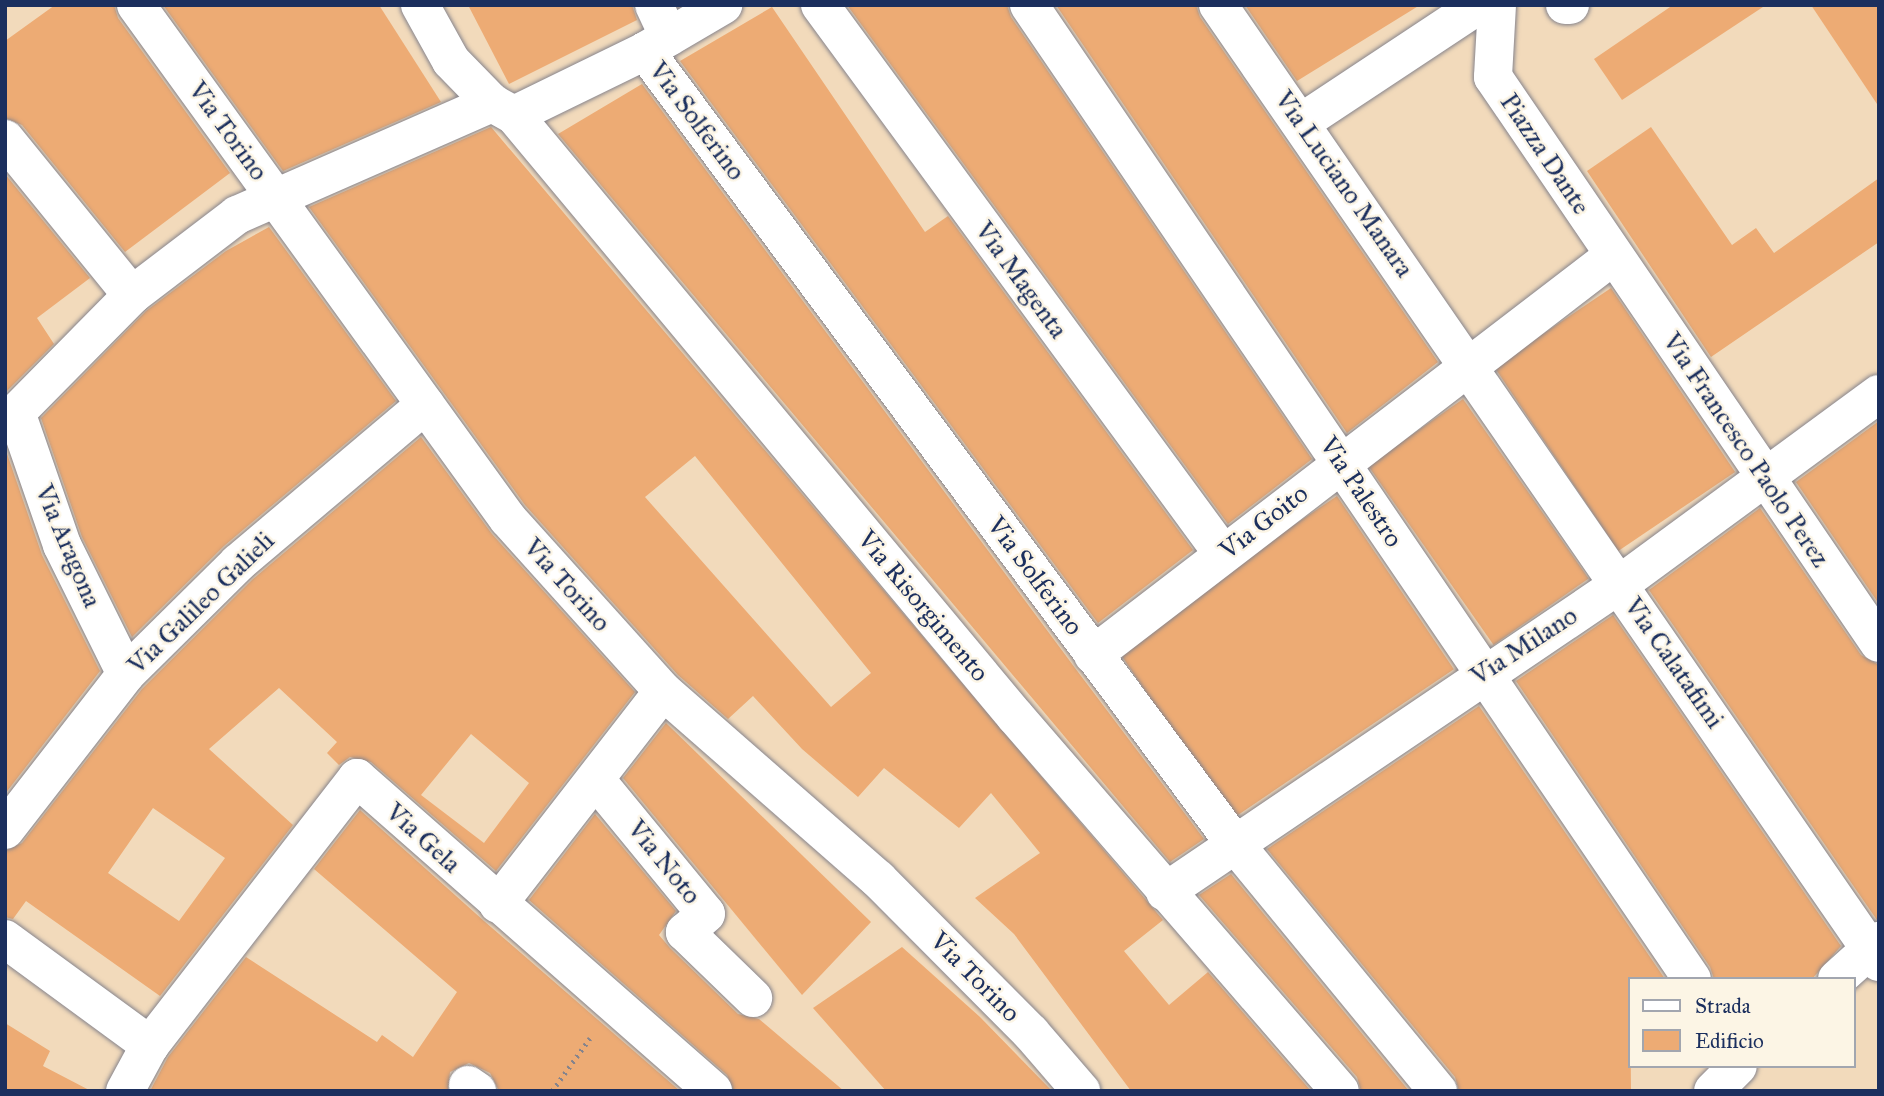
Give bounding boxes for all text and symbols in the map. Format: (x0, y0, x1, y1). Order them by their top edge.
street label: Via Solferino (642, 55, 752, 187)
street label: Via Torino (182, 75, 274, 187)
street label: Via Luciano Manara (1268, 85, 1420, 283)
street label: Piazza Dante (1493, 88, 1597, 220)
street label: Via Magenta (968, 216, 1074, 344)
street label: Via Francesco Paolo Perez (1656, 327, 1836, 573)
street label: Via Palestro (1313, 431, 1409, 553)
street label: Via Goito (1214, 478, 1314, 566)
street label: Via Aragona (28, 480, 108, 612)
street label: Via Solferino (980, 510, 1090, 642)
street label: Via Risorgimento (851, 524, 995, 688)
street label: Via Galileo Galieli (121, 525, 281, 681)
street label: Via Torino (517, 532, 617, 638)
street label: Via Calatafimi (1617, 591, 1731, 735)
street label: Via Milano (1465, 600, 1583, 692)
street label: Via Gela (379, 796, 467, 880)
street label: Via Noto (621, 814, 707, 910)
street label: Via Torino (923, 925, 1027, 1029)
legend (1629, 977, 1856, 1068)
text: Strada (1695, 993, 1751, 1019)
text: Edificio (1695, 1028, 1764, 1054)

